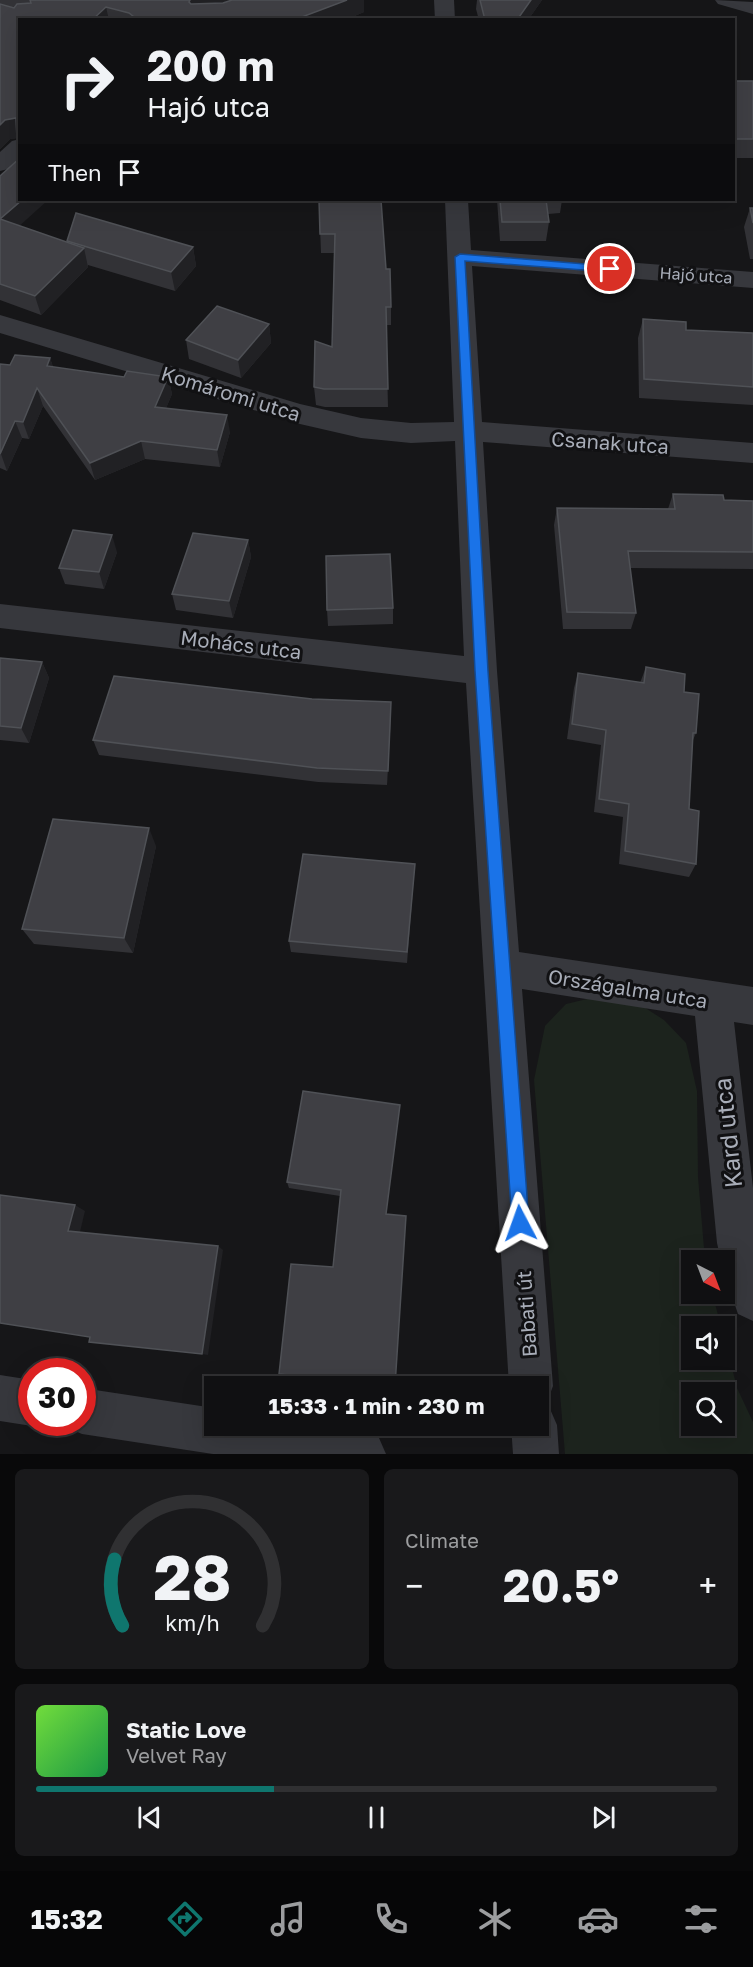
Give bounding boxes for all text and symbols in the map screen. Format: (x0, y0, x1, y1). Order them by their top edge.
text: 200 m (147, 40, 274, 90)
icon: right (48, 42, 126, 120)
text: Hajó utca (147, 91, 270, 123)
icon: arrive (113, 156, 146, 189)
text: Then (48, 159, 101, 186)
pin (584, 243, 635, 294)
icon: arrive (593, 252, 626, 285)
street label: Hajó utca (659, 262, 733, 288)
street label: Komáromi utca (158, 360, 304, 426)
street label: Csanak utca (550, 426, 670, 458)
street label: Mohács utca (179, 625, 303, 663)
street label: Országalma utca (547, 964, 709, 1012)
street label: Kard utca (707, 1077, 747, 1189)
position arrow (488, 1191, 552, 1255)
north arrow (681, 1250, 735, 1304)
map controls (681, 1250, 735, 1436)
street label: Babati út (511, 1270, 541, 1358)
button: sound (681, 1316, 735, 1370)
speed limit sign: 30 (18, 1358, 96, 1436)
button: search (681, 1382, 735, 1436)
text: 15:33 · 1 min · 230 m (268, 1392, 485, 1419)
text: Climate (405, 1528, 479, 1552)
text: 28 (153, 1539, 231, 1614)
text: 20.5° (503, 1558, 619, 1612)
text: − (405, 1566, 423, 1605)
text: + (699, 1566, 717, 1605)
text: km/h (165, 1610, 219, 1636)
text: Static Love (126, 1716, 246, 1743)
text: Velvet Ray (126, 1743, 227, 1767)
icon: previous (133, 1801, 166, 1834)
icon: pause (360, 1801, 393, 1834)
icon: next (587, 1801, 620, 1834)
icon: directions (164, 1898, 206, 1940)
icon: music (267, 1898, 309, 1940)
icon: phone (370, 1898, 412, 1940)
icon: climate (474, 1898, 516, 1940)
icon: car (577, 1898, 619, 1940)
icon: filters (680, 1898, 722, 1940)
text: 15:32 (31, 1903, 103, 1935)

